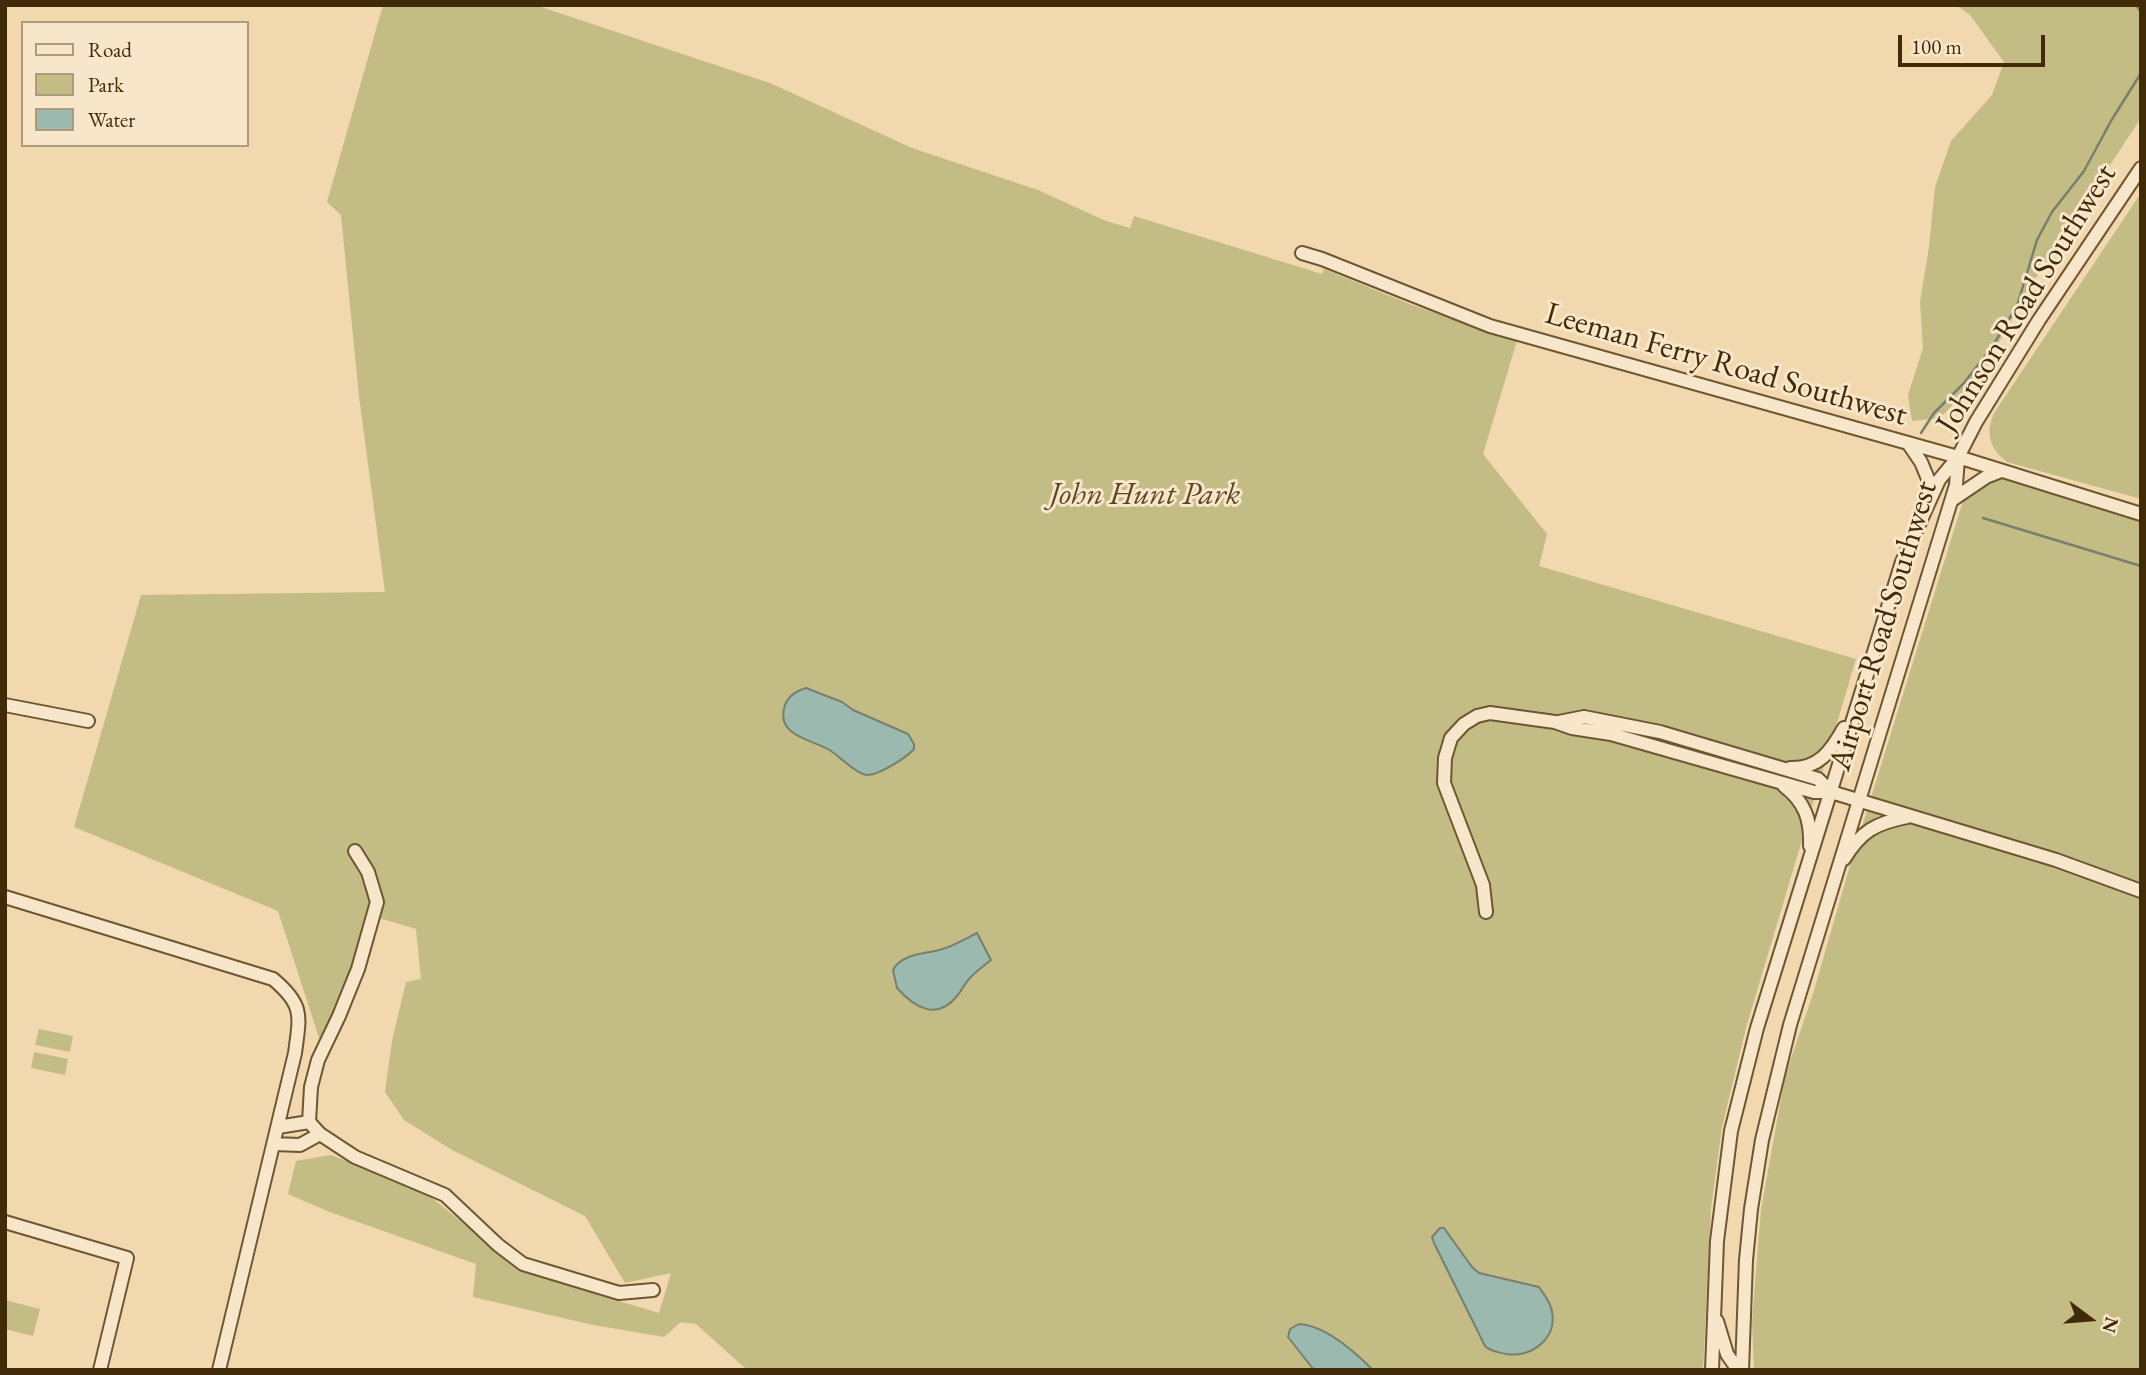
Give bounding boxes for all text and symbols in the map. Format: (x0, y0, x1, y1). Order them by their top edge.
legend (21, 21, 248, 147)
scale bar (1901, 21, 2048, 65)
text: 100 m (1911, 33, 1962, 60)
text: Road (88, 36, 132, 63)
text: Park (88, 71, 124, 98)
text: Water (88, 106, 135, 133)
street label: Johnson Road Southwest (1929, 157, 2125, 441)
street label: Leeman Ferry Road Southwest (1541, 295, 1911, 435)
park label: John Hunt Park (1050, 476, 1240, 514)
street label: Airport Road Southwest (1822, 476, 1946, 776)
north arrow (2055, 1284, 2125, 1354)
text: N (2097, 1314, 2125, 1336)

